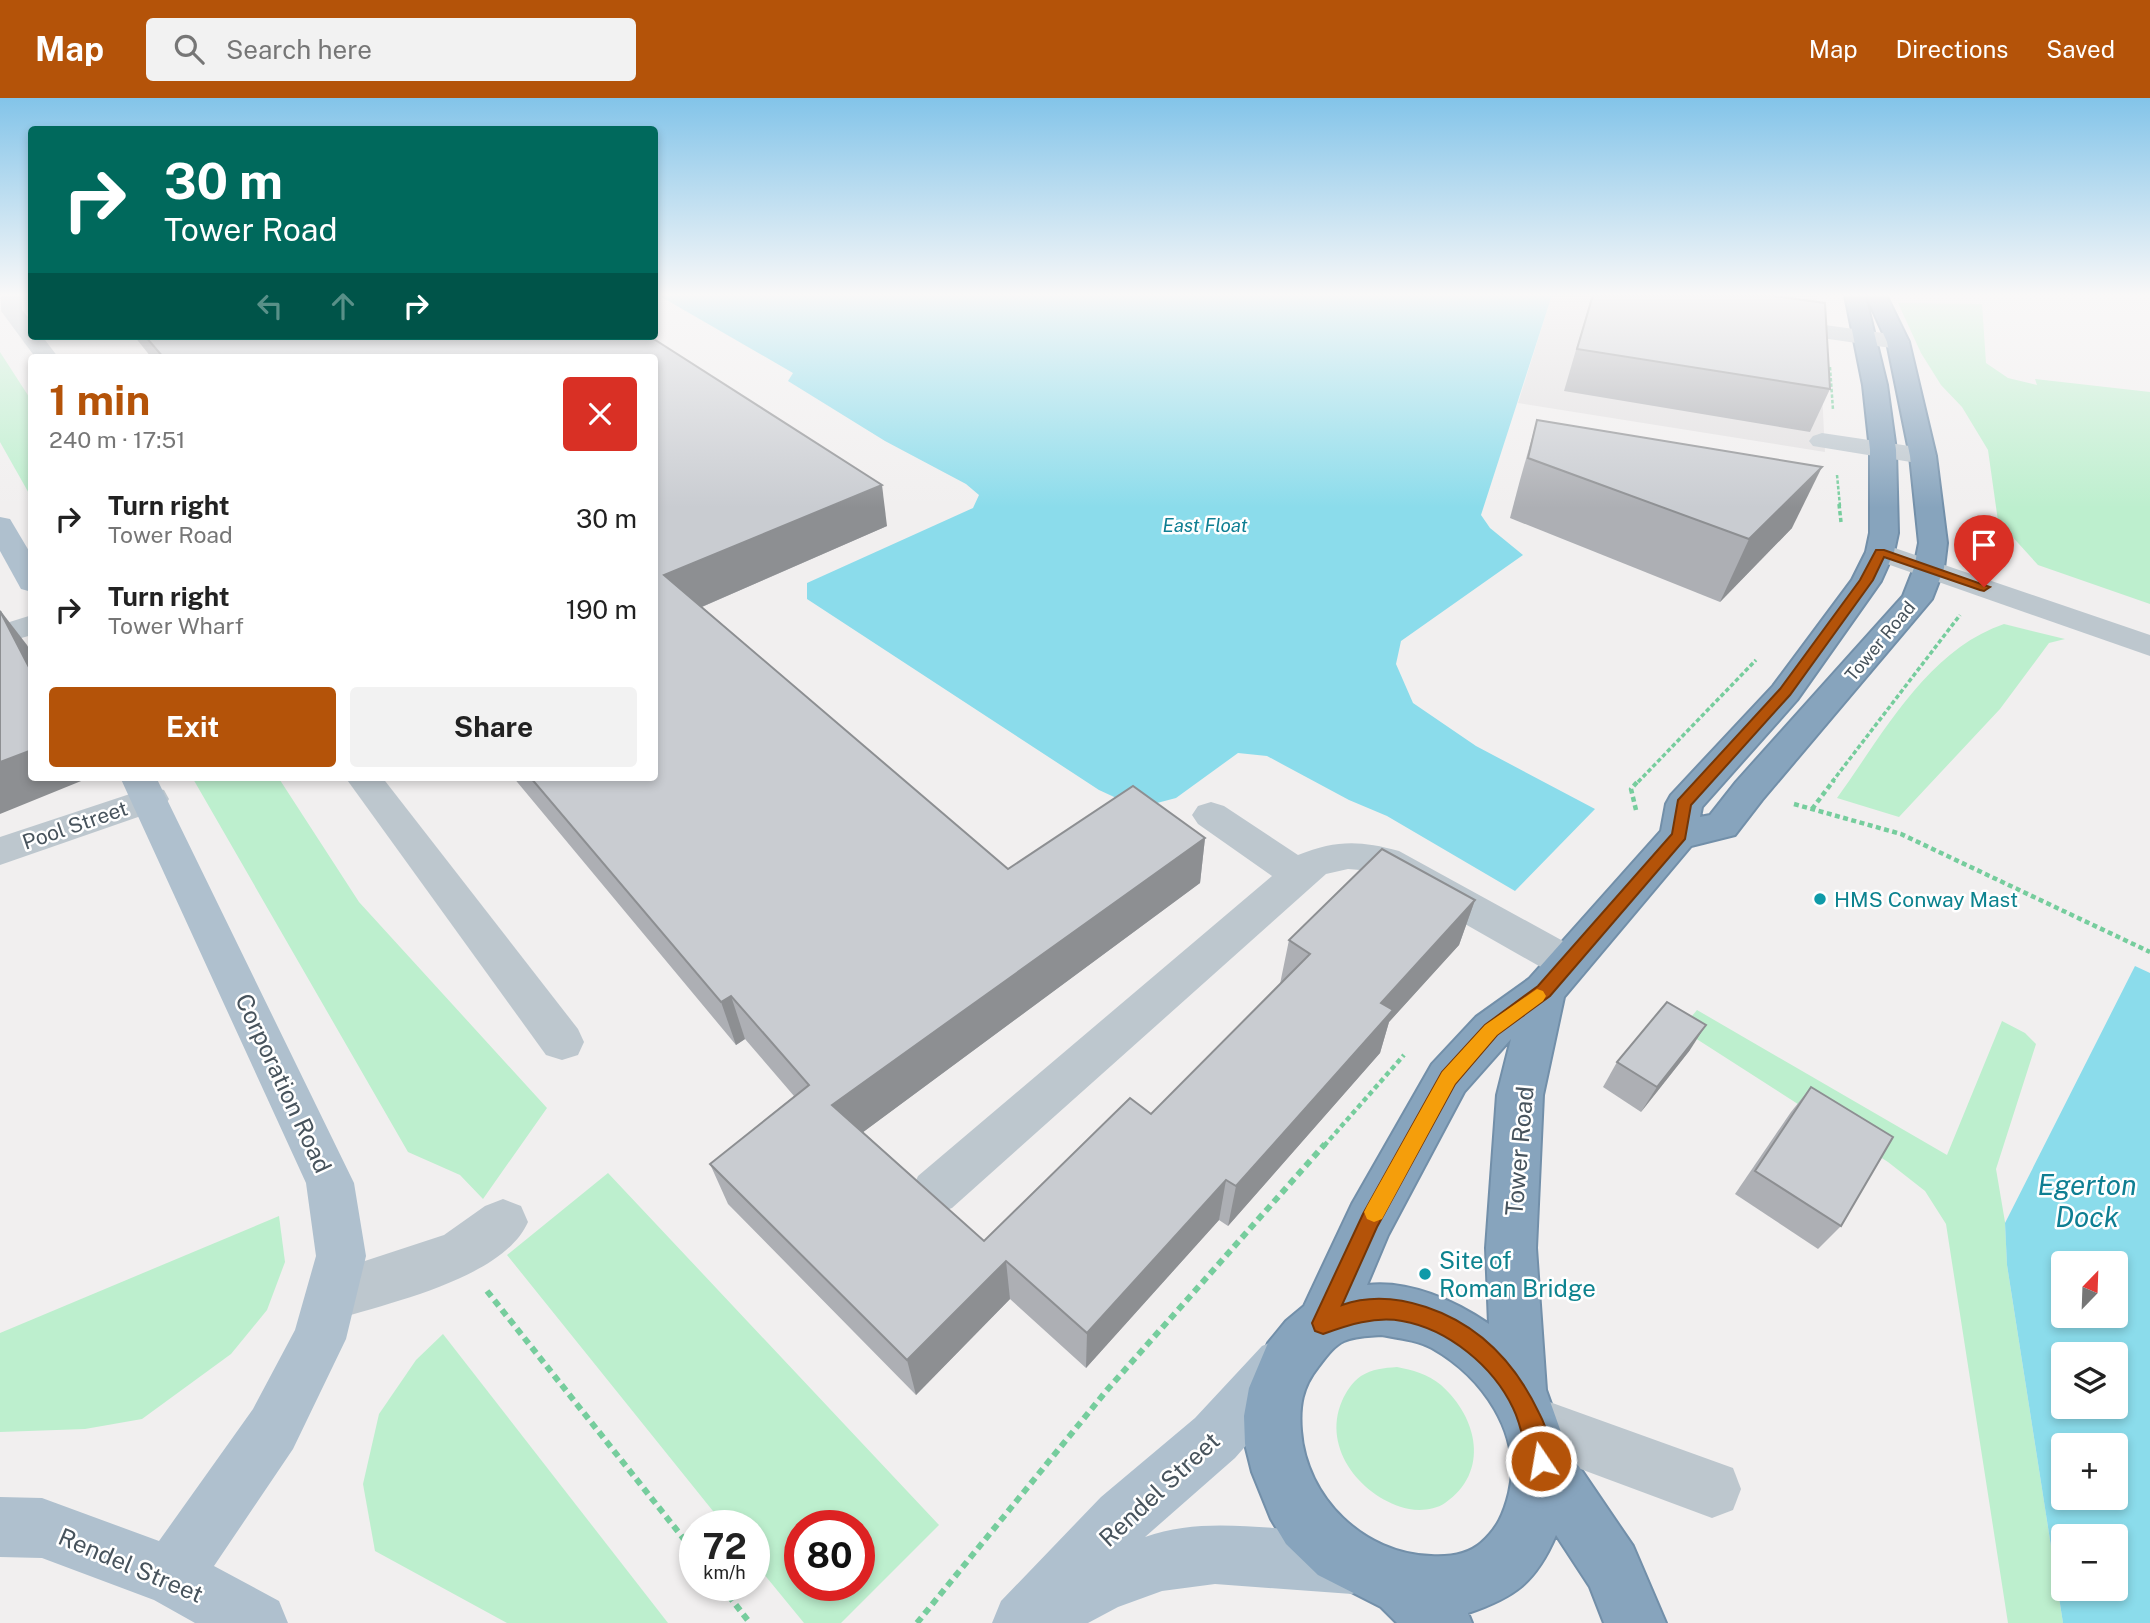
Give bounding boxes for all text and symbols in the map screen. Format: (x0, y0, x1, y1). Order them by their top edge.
search box (146, 18, 636, 81)
text: Map (35, 30, 104, 68)
icon: search (170, 30, 208, 68)
text: Search here (226, 34, 372, 65)
text: Map (1809, 35, 1858, 63)
text: Directions (1896, 35, 2008, 63)
text: Saved (2046, 35, 2115, 63)
text: 30 m (164, 152, 283, 210)
icon: right (49, 154, 140, 245)
text: Tower Road (164, 211, 337, 248)
icon: left (251, 287, 289, 325)
icon: ahead (324, 287, 362, 325)
icon: right (397, 287, 435, 325)
text: 1 min (49, 375, 150, 424)
button: close (563, 377, 637, 451)
text: 240 m · 17:51 (49, 426, 185, 453)
text: Turn right (108, 490, 230, 521)
icon: right (49, 500, 87, 538)
text: 30 m (576, 503, 637, 534)
water label: East Float (1162, 514, 1248, 536)
pin (1954, 515, 2014, 587)
text: Tower Road (108, 521, 233, 548)
icon: arrive (1965, 526, 2003, 564)
text: Turn right (108, 581, 230, 612)
icon: right (49, 591, 87, 629)
text: 190 m (566, 594, 637, 625)
street label: Tower Road (1841, 597, 1919, 685)
text: Tower Wharf (108, 612, 244, 639)
button: Exit (49, 687, 336, 767)
button: Share (350, 687, 637, 767)
street label: Pool Street (19, 795, 131, 855)
place label: HMS Conway Mast (1834, 887, 2018, 912)
marker: HMS Conway Mast (1812, 891, 1828, 907)
street label: Corporation Road (230, 989, 338, 1177)
street label: Tower Road (1499, 1085, 1539, 1217)
water label: Egerton Dock (2037, 1168, 2137, 1233)
place label: Site of Roman Bridge (1439, 1246, 1596, 1302)
north arrow (2051, 1251, 2128, 1328)
map controls (2051, 1251, 2128, 1601)
marker: Site of Roman Bridge (1417, 1266, 1433, 1282)
button: layers (2051, 1342, 2128, 1419)
position arrow (1504, 1424, 1578, 1498)
street label: Rendel Street (1093, 1426, 1225, 1552)
button: + (2051, 1433, 2128, 1510)
speed limit sign: 80 (784, 1510, 875, 1601)
street label: Rendel Street (54, 1522, 208, 1608)
button: − (2051, 1524, 2128, 1601)
text: 72 (702, 1526, 747, 1567)
text: km/h (703, 1562, 746, 1583)

